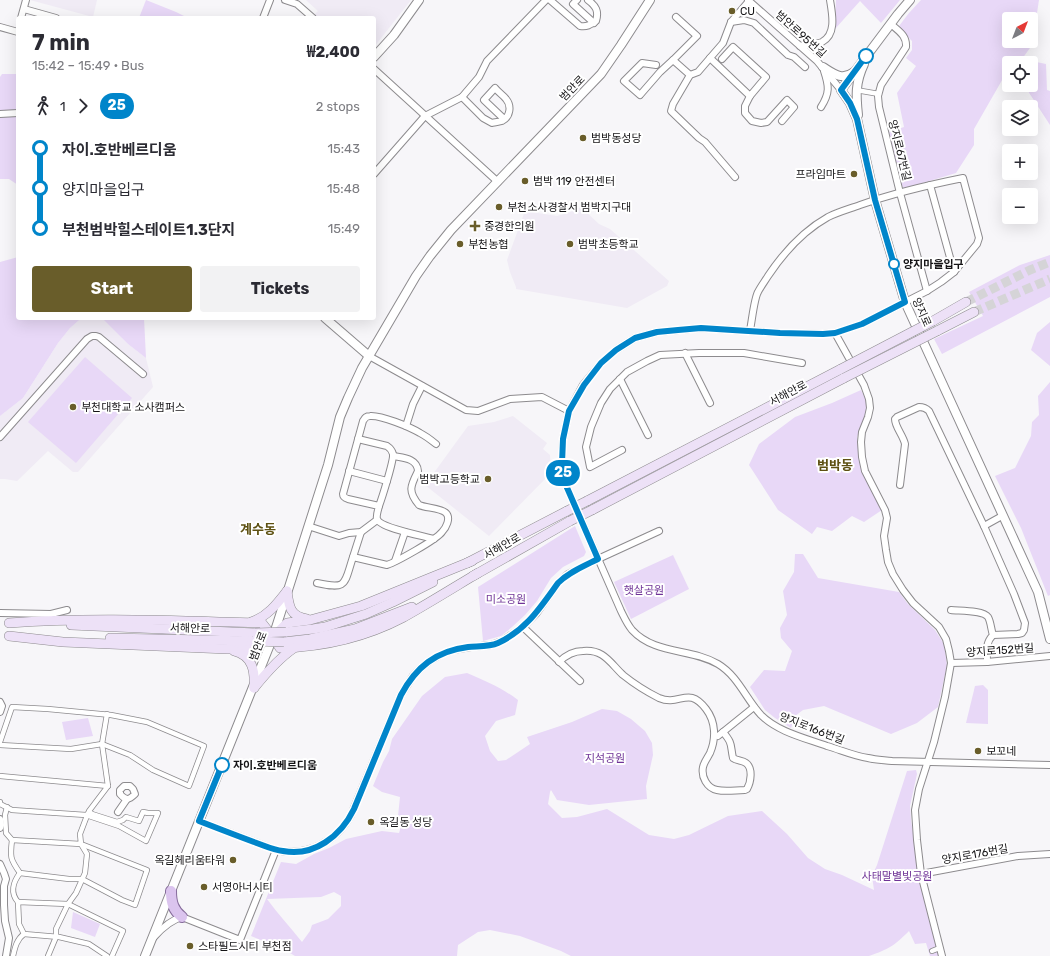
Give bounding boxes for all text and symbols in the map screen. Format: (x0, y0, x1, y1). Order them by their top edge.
place label: CU (740, 5, 755, 18)
marker: CU (727, 6, 737, 16)
street label: 범안로95번길 (773, 8, 829, 61)
north arrow (1002, 12, 1038, 48)
map controls (1002, 12, 1038, 224)
text: 7 min (32, 29, 90, 56)
text: ₩2,400 (307, 43, 360, 61)
unlabelled marker (858, 48, 874, 64)
button: locate (1002, 56, 1038, 92)
text: 15:42 – 15:49 · Bus (32, 58, 144, 73)
street label: 범안로 (557, 73, 588, 104)
icon: walk (32, 95, 54, 117)
icon: forward (72, 95, 94, 117)
text: 25 (108, 97, 126, 114)
text: 1 (60, 99, 66, 114)
text: 2 stops (316, 99, 360, 114)
button: layers (1002, 100, 1038, 136)
street label: 양지로67번길 (886, 118, 913, 182)
place label: 범박동성당 (591, 132, 642, 145)
marker: 범박동성당 (578, 133, 588, 143)
text: 자이.호반베르디움 (62, 141, 177, 159)
text: 15:43 (327, 141, 360, 156)
button: + (1002, 144, 1038, 180)
place label: 프라임마트 (795, 168, 846, 181)
marker: 프라임마트 (849, 169, 859, 179)
place label: 범박 119 안전센터 (533, 175, 615, 188)
marker: 범박 119 안전센터 (520, 176, 530, 186)
text: 양지마을입구 (62, 181, 145, 199)
text: 15:48 (327, 181, 360, 196)
button: − (1002, 188, 1038, 224)
place label: 부천소사경찰서 범박지구대 (507, 201, 631, 214)
marker: 부천소사경찰서 범박지구대 (494, 202, 504, 212)
marker: 중경한의원 (469, 220, 481, 232)
place label: 중경한의원 (484, 220, 535, 233)
text: 부천범박힐스테이트1.3단지 (62, 221, 235, 239)
text: 15:49 (328, 221, 360, 236)
place label: 부천농협 (468, 238, 508, 251)
place label: 범박초등학교 (578, 238, 639, 251)
marker: 부천농협 (455, 239, 465, 249)
marker: 범박초등학교 (565, 239, 575, 249)
marker: 양지마을입구 (888, 258, 900, 270)
place label: 양지마을입구 (903, 258, 964, 271)
button: Start (32, 266, 192, 312)
button: Tickets (200, 266, 360, 312)
street label: 양지로 (909, 296, 934, 329)
street label: 서해안로 (767, 378, 809, 409)
place label: 부천대학교 소사캠퍼스 (81, 401, 185, 414)
marker: 부천대학교 소사캠퍼스 (68, 402, 78, 412)
district label: 범박동 (817, 458, 853, 473)
line badge: 25 (545, 460, 581, 486)
text: 25 (554, 464, 572, 481)
place label: 범박고등학교 (419, 473, 480, 486)
marker: 범박고등학교 (483, 474, 493, 484)
district label: 계수동 (240, 522, 276, 537)
street label: 서해안로 (481, 531, 523, 562)
park label: 햇살공원 (624, 584, 664, 597)
park label: 미소공원 (486, 593, 526, 606)
street label: 서해안로 (170, 622, 210, 635)
street label: 범안로 (247, 630, 270, 663)
street label: 양지로152번길 (966, 642, 1035, 659)
street label: 양지로166번길 (777, 710, 846, 747)
place label: 보꼬네 (986, 745, 1016, 758)
marker: 보꼬네 (973, 746, 983, 756)
park label: 지석공원 (585, 752, 625, 765)
marker: 자이.호반베르디움 (214, 757, 230, 773)
place label: 자이.호반베르디움 (233, 759, 317, 772)
place label: 옥길동 성당 (379, 816, 432, 829)
marker: 옥길동 성당 (366, 817, 376, 827)
street label: 양지로176번길 (941, 842, 1009, 867)
place label: 옥길헤리움타워 (154, 854, 225, 867)
marker: 옥길헤리움타워 (228, 855, 238, 865)
park label: 사태말별빛공원 (862, 870, 932, 883)
place label: 서영아너시티 (212, 881, 273, 894)
marker: 서영아너시티 (199, 882, 209, 892)
place label: 스타필드시티 부천점 (198, 940, 292, 953)
marker: 스타필드시티 부천점 (185, 941, 195, 951)

